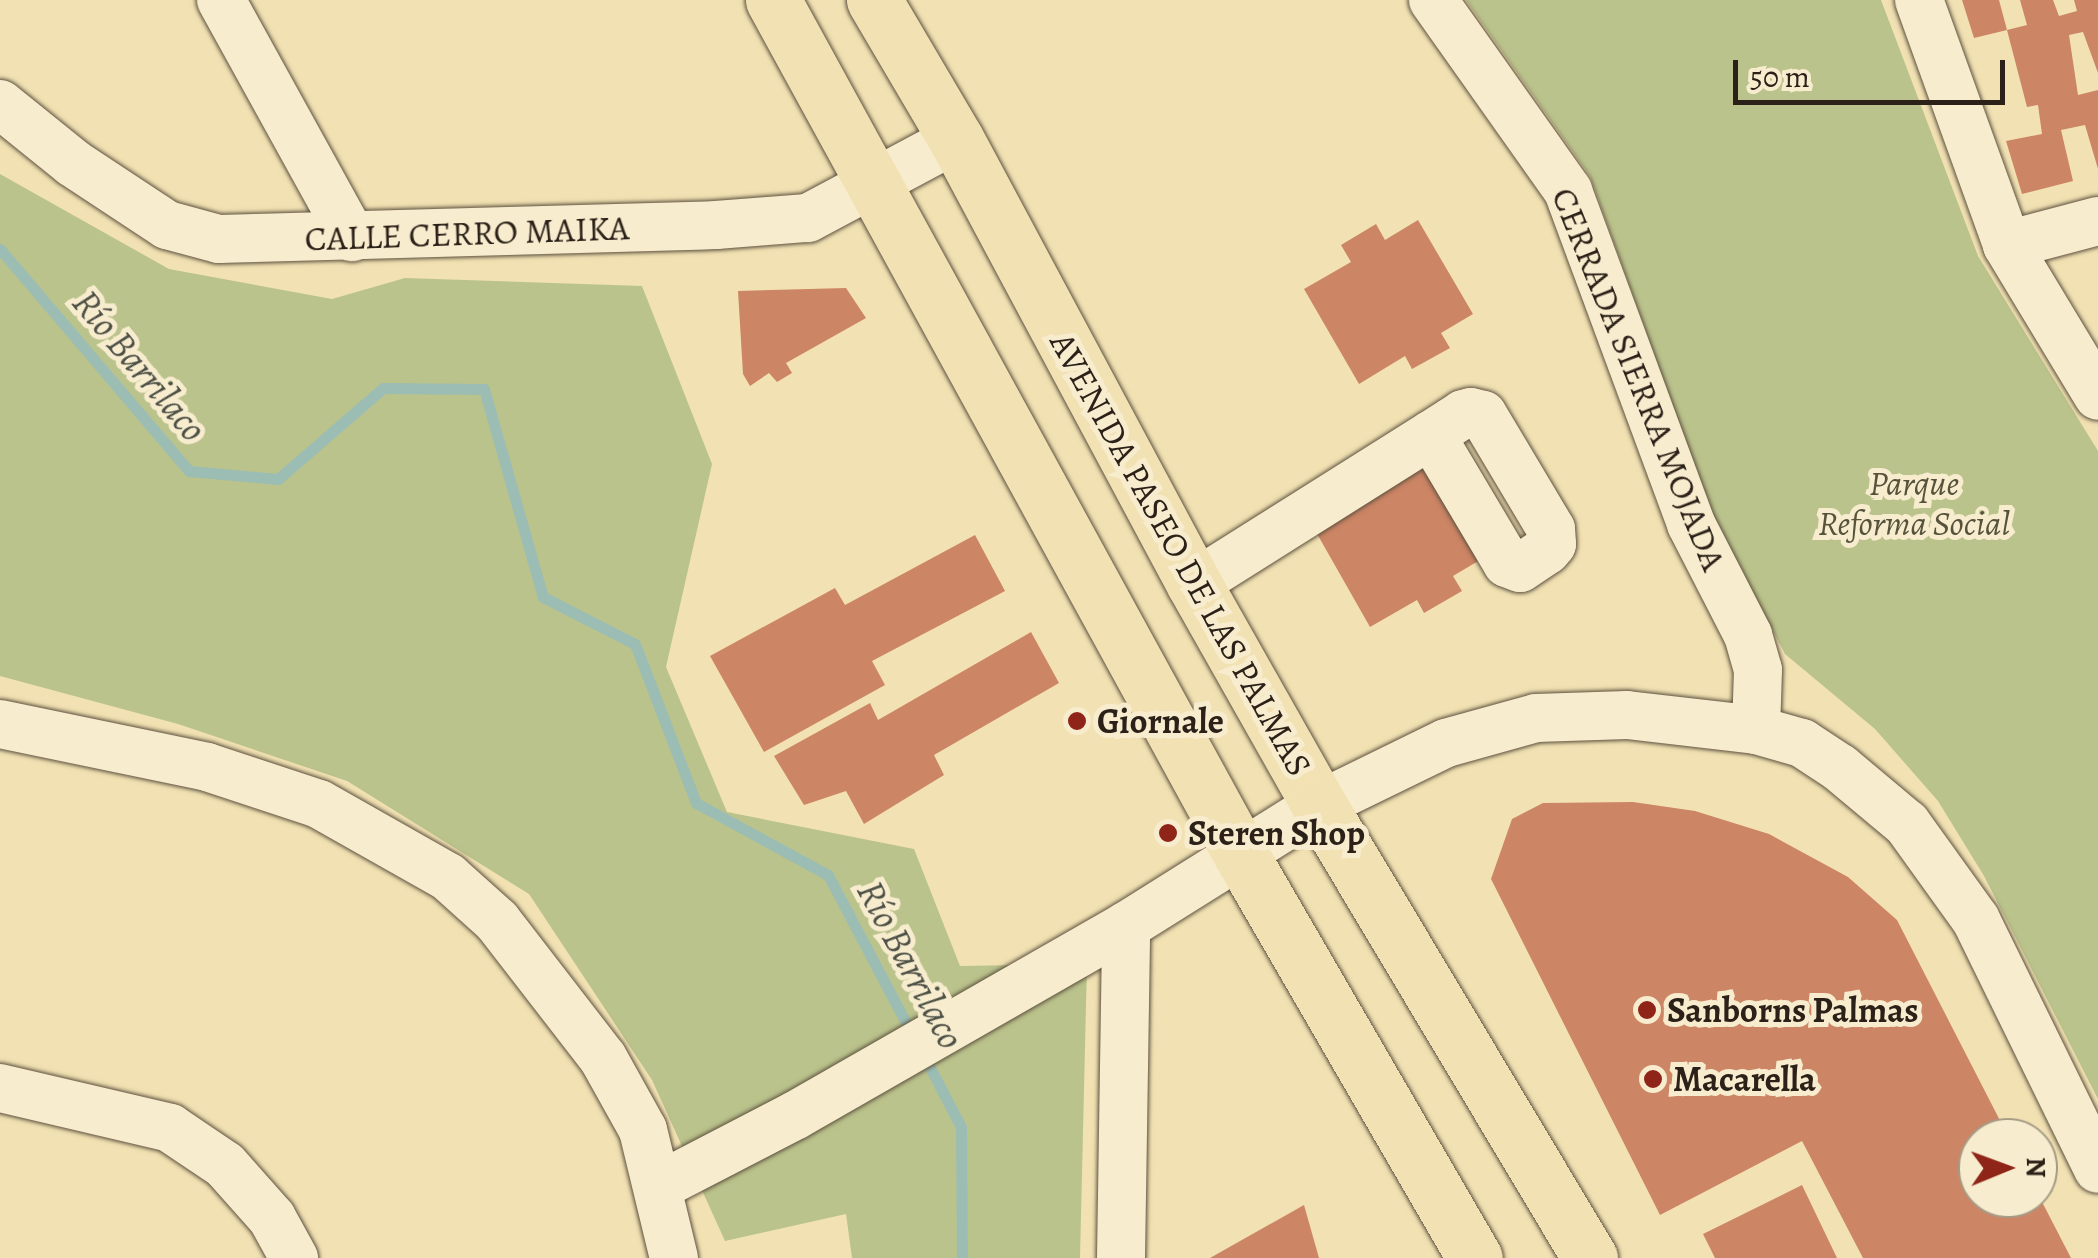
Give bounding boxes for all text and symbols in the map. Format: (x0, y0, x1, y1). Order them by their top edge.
scale bar (1738, 40, 2010, 102)
text: 50 m (1750, 57, 1810, 97)
street label: CERRADA SIERRA MOJADA (1543, 181, 1735, 577)
street label: CALLE CERRO MAIKA (304, 206, 630, 260)
water label: Río Barrilaco (62, 281, 216, 451)
street label: AVENIDA PASEO DE LAS PALMAS (1041, 325, 1321, 783)
park label: Parque Reforma Social (1818, 462, 2010, 544)
place label: Giornale (1097, 700, 1224, 742)
marker: Giornale (1066, 710, 1088, 732)
place label: Steren Shop (1188, 812, 1365, 854)
marker: Steren Shop (1157, 822, 1179, 844)
water label: Río Barrilaco (847, 873, 973, 1057)
place label: Sanborns Palmas (1667, 989, 1918, 1031)
marker: Sanborns Palmas (1636, 999, 1658, 1021)
place label: Macarella (1673, 1058, 1816, 1100)
marker: Macarella (1642, 1068, 1664, 1090)
north arrow (1958, 1118, 2058, 1218)
text: N (2017, 1157, 2055, 1178)

